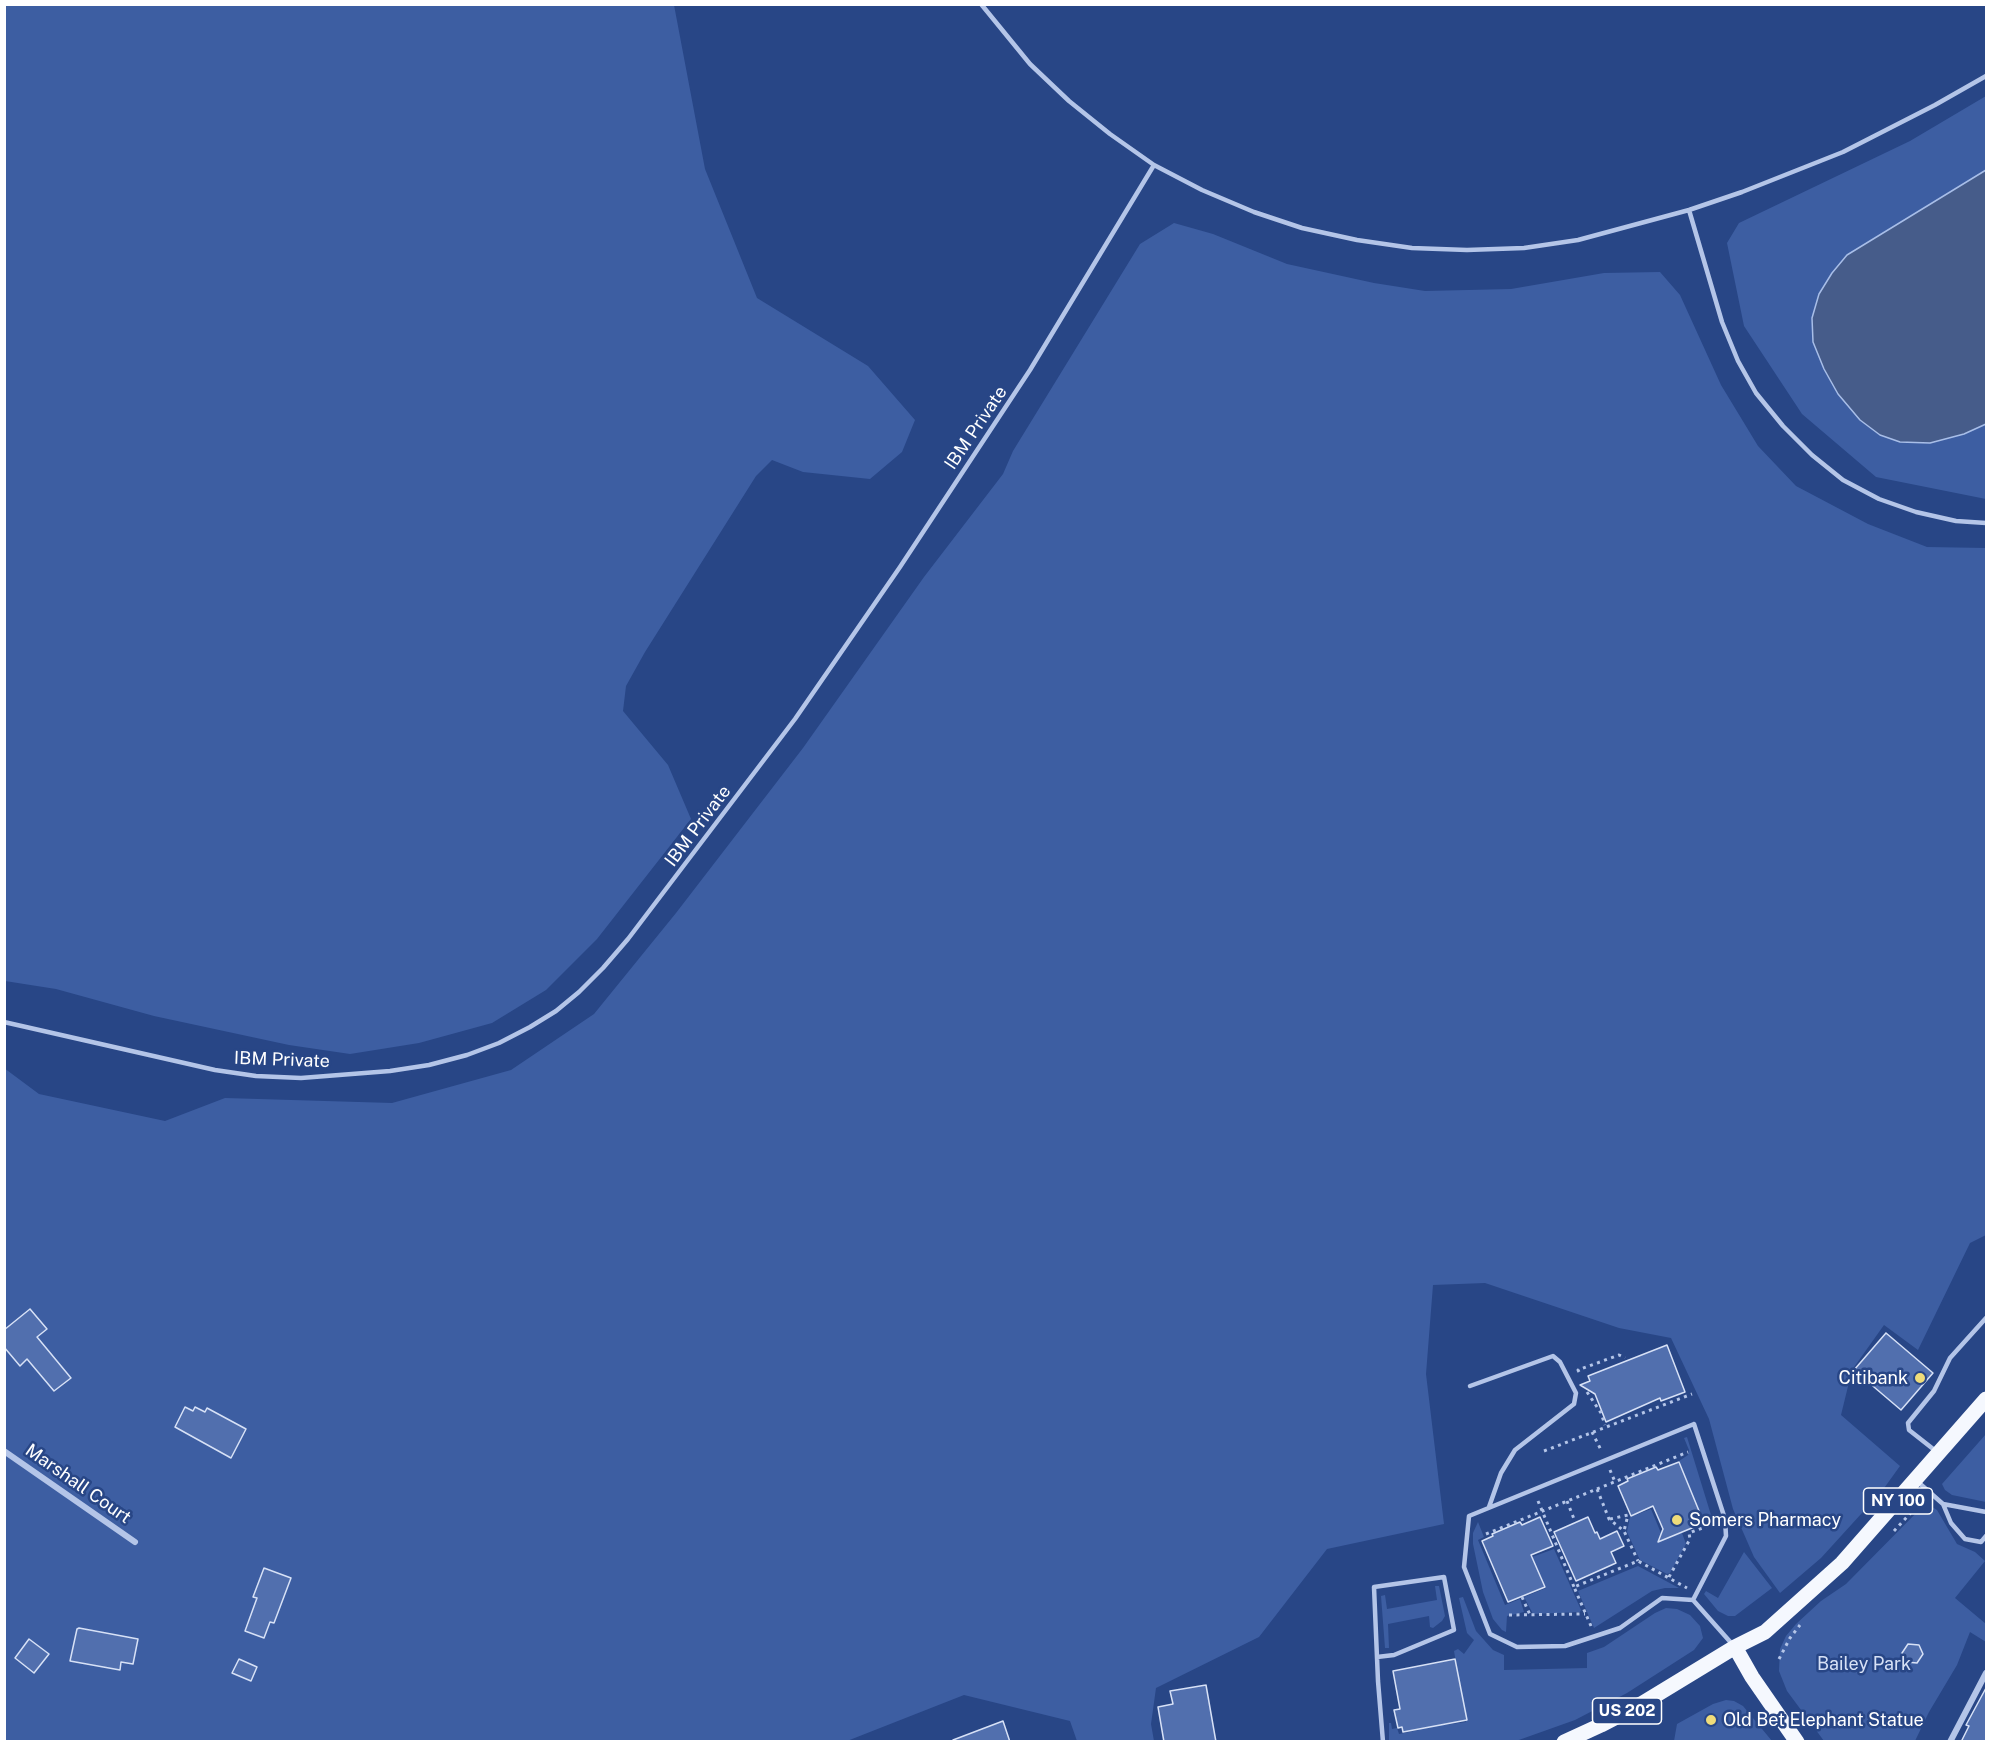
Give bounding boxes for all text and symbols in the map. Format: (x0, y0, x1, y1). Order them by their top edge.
street label: IBM Private (940, 382, 1012, 474)
street label: IBM Private (661, 781, 735, 871)
street label: IBM Private (234, 1048, 330, 1072)
place label: Citibank (1839, 1367, 1908, 1389)
marker: Citibank (1913, 1371, 1927, 1385)
street label: Marshall Court (21, 1440, 135, 1528)
road number: NY 100 (1864, 1488, 1932, 1514)
place label: Somers Pharmacy (1689, 1509, 1841, 1531)
marker: Somers Pharmacy (1670, 1513, 1684, 1527)
park label: Bailey Park (1817, 1653, 1911, 1675)
road number: US 202 (1592, 1698, 1662, 1724)
place label: Old Bet Elephant Statue (1723, 1709, 1924, 1731)
marker: Old Bet Elephant Statue (1704, 1713, 1718, 1727)

